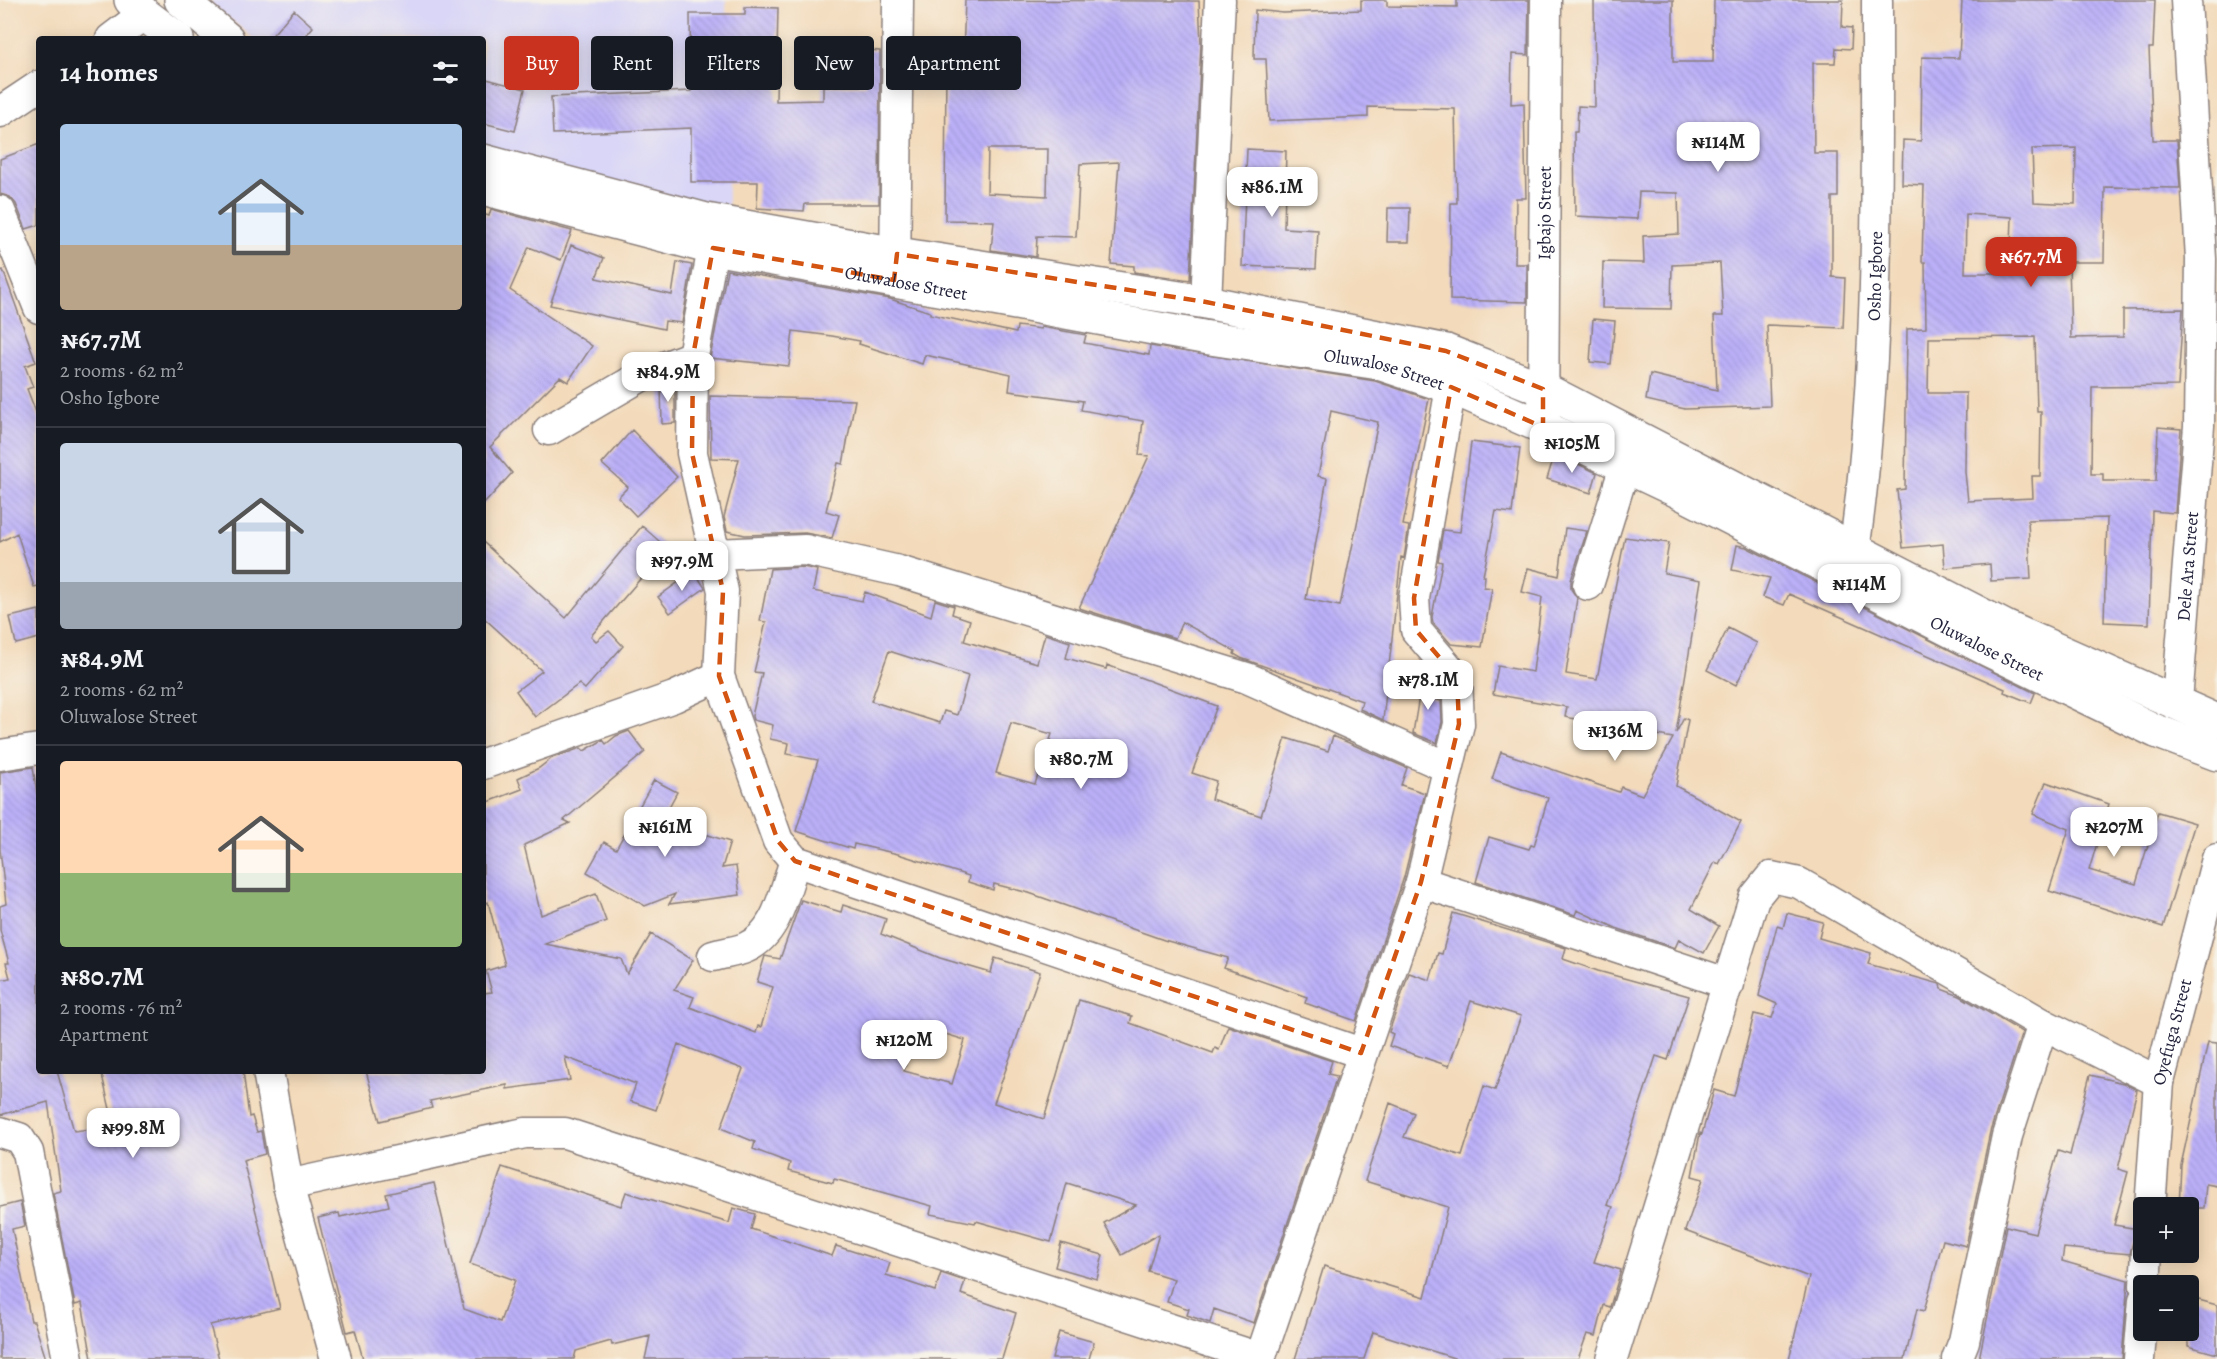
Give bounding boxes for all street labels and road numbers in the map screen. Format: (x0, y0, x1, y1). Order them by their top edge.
street label: Igbajo Street (1532, 166, 1557, 260)
street label: Osho Igbore (1862, 231, 1888, 321)
street label: Oluwalose Street (843, 260, 969, 306)
street label: Oluwalose Street (1322, 343, 1448, 396)
street label: Dele Ara Street (2171, 511, 2204, 622)
street label: Oluwalose Street (1926, 610, 2048, 687)
street label: Oyefuga Street (2147, 976, 2197, 1088)

